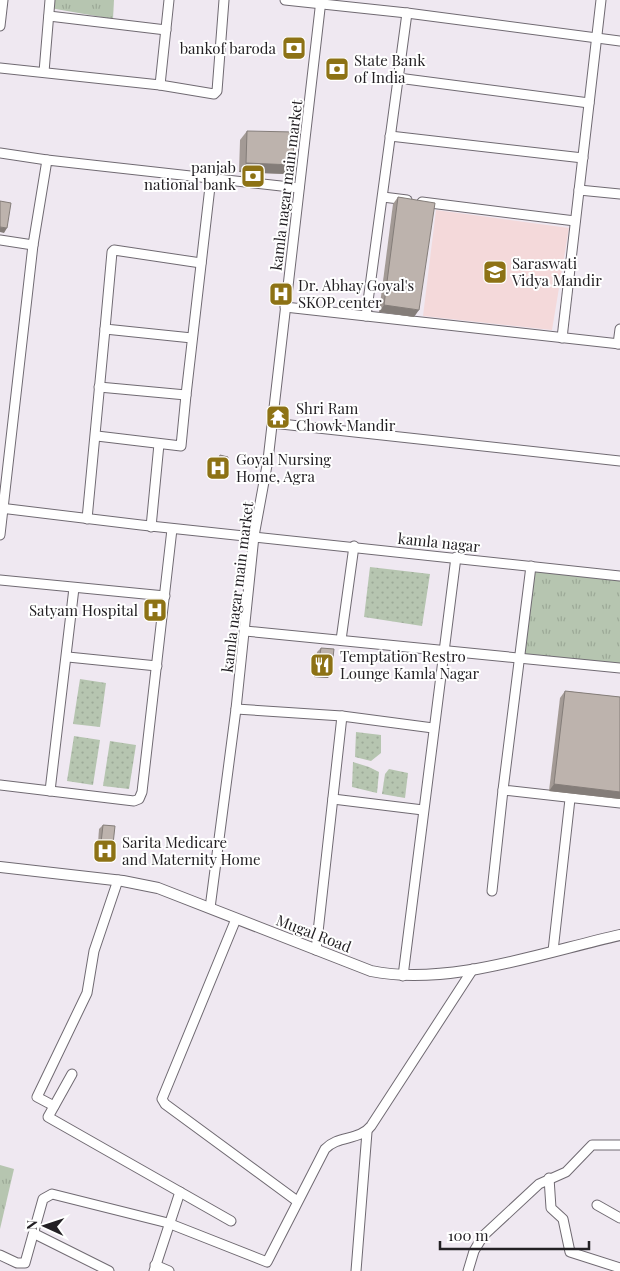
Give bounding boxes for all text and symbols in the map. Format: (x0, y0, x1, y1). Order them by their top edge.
bank icon: bankof baroda (281, 35, 307, 61)
place label: bankof baroda (180, 38, 277, 58)
place label: State Bank of India (354, 50, 426, 87)
bank icon: State Bank of India (324, 56, 350, 82)
street label: kamla nagar main market (266, 98, 306, 271)
place label: panjab national bank (144, 157, 237, 194)
bank icon: panjab national bank (240, 163, 266, 189)
place label: Saraswati Vidya Mandir (511, 253, 602, 290)
school or university icon: Saraswati Vidya Mandir (482, 259, 508, 285)
place label: Dr. Abhay Goyal's SKOP center (298, 275, 414, 312)
hospital icon: Dr. Abhay Goyal's SKOP center (268, 281, 294, 307)
place label: Shri Ram Chowk Mandir (296, 398, 396, 435)
temple icon: Shri Ram Chowk Mandir (265, 404, 291, 430)
place label: Goyal Nursing Home, Agra (236, 449, 331, 486)
hospital icon: Goyal Nursing Home, Agra (205, 455, 231, 481)
street label: kamla nagar main market (217, 500, 257, 673)
street label: kamla nagar (397, 528, 481, 556)
hospital icon: Satyam Hospital (142, 597, 168, 623)
place label: Satyam Hospital (29, 600, 138, 620)
place label: Temptation Restro Lounge Kamla Nagar (340, 646, 480, 683)
restaurant icon: Temptation Restro Lounge Kamla Nagar (309, 652, 335, 678)
place label: Sarita Medicare and Maternity Home (122, 832, 261, 869)
hospital icon: Sarita Medicare and Maternity Home (92, 838, 118, 864)
street label: Mugal Road (274, 910, 355, 957)
north arrow (20, 1201, 70, 1251)
scale bar (440, 1218, 589, 1250)
text: N (22, 1220, 41, 1231)
text: 100 m (448, 1225, 489, 1245)

